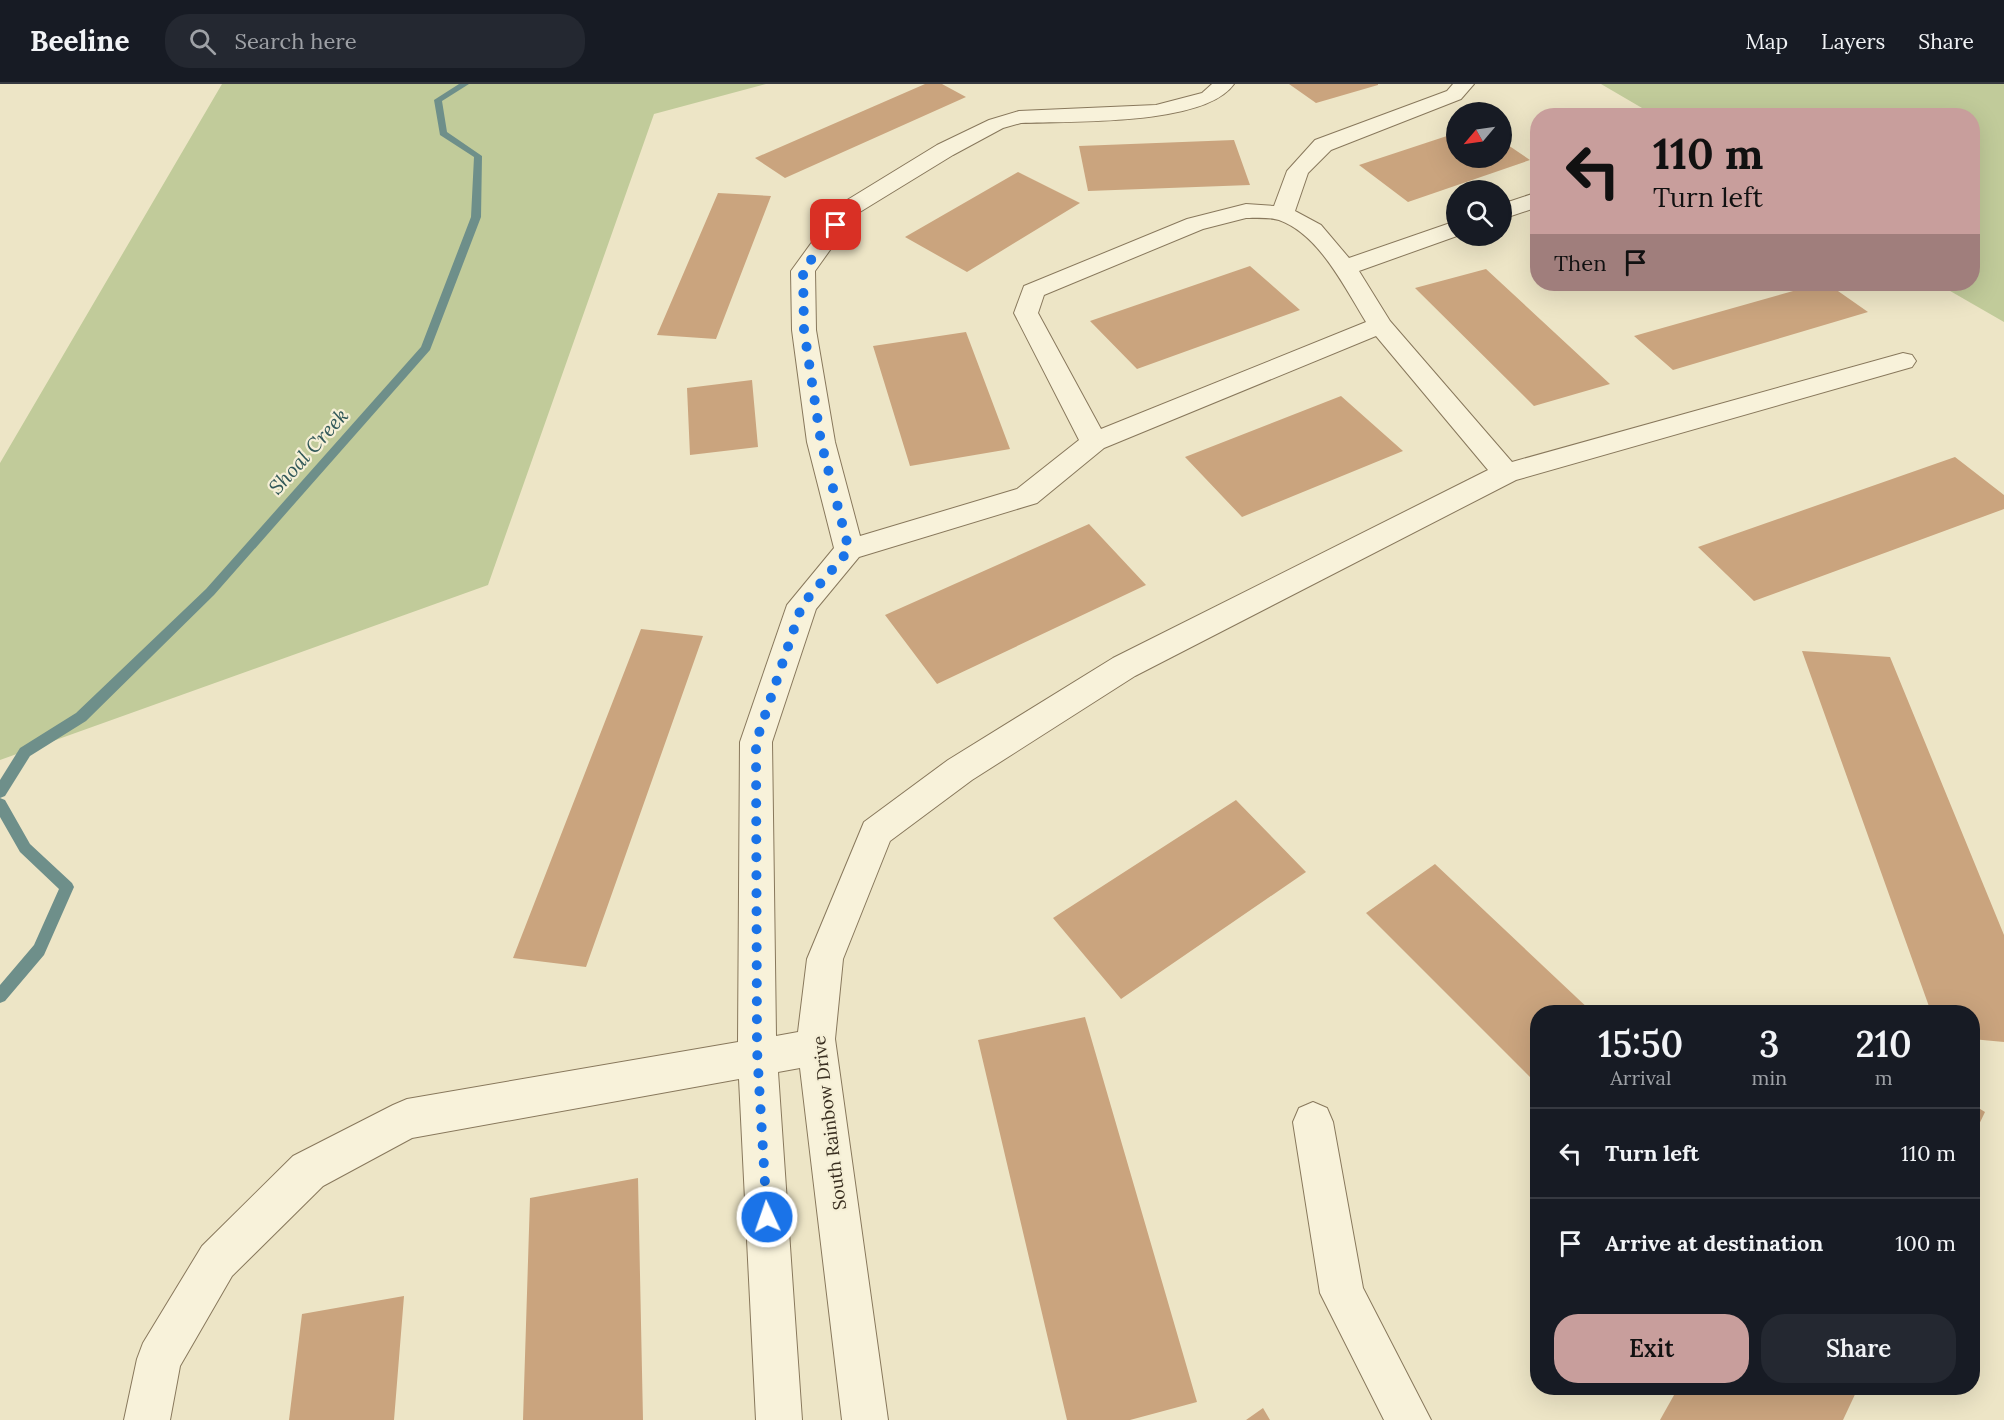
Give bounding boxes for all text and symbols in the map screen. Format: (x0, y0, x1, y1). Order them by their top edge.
search box (165, 14, 585, 68)
text: Beeline (30, 23, 129, 59)
icon: search (186, 25, 219, 58)
text: Search here (234, 27, 357, 55)
text: Map (1745, 28, 1788, 55)
text: Layers (1821, 28, 1885, 55)
text: Share (1918, 28, 1974, 55)
north arrow (1446, 102, 1512, 168)
map controls (1446, 102, 1512, 246)
text: 110 m (1653, 127, 1764, 181)
icon: left (1554, 132, 1632, 210)
button: search (1446, 180, 1512, 246)
text: Turn left (1653, 180, 1763, 214)
pin (810, 199, 861, 250)
icon: arrive (819, 208, 852, 241)
icon: arrive (1619, 246, 1652, 279)
text: Then (1554, 249, 1607, 277)
water label: Shoal Creek (263, 403, 353, 499)
text: 15:50 (1598, 1021, 1683, 1067)
text: 3 (1759, 1021, 1779, 1067)
text: 210 (1856, 1021, 1912, 1067)
street label: South Rainbow Drive (807, 1034, 851, 1212)
text: Arrival (1610, 1065, 1671, 1090)
text: min (1752, 1065, 1787, 1090)
text: m (1875, 1065, 1893, 1090)
icon: left (1554, 1137, 1587, 1170)
text: Turn left (1605, 1139, 1699, 1167)
text: 110 m (1901, 1139, 1956, 1167)
position arrow (735, 1185, 799, 1249)
icon: arrive (1554, 1227, 1587, 1260)
text: Arrive at destination (1605, 1229, 1823, 1257)
text: 100 m (1895, 1229, 1956, 1257)
button: Exit (1554, 1314, 1749, 1383)
button: Share (1761, 1314, 1956, 1383)

